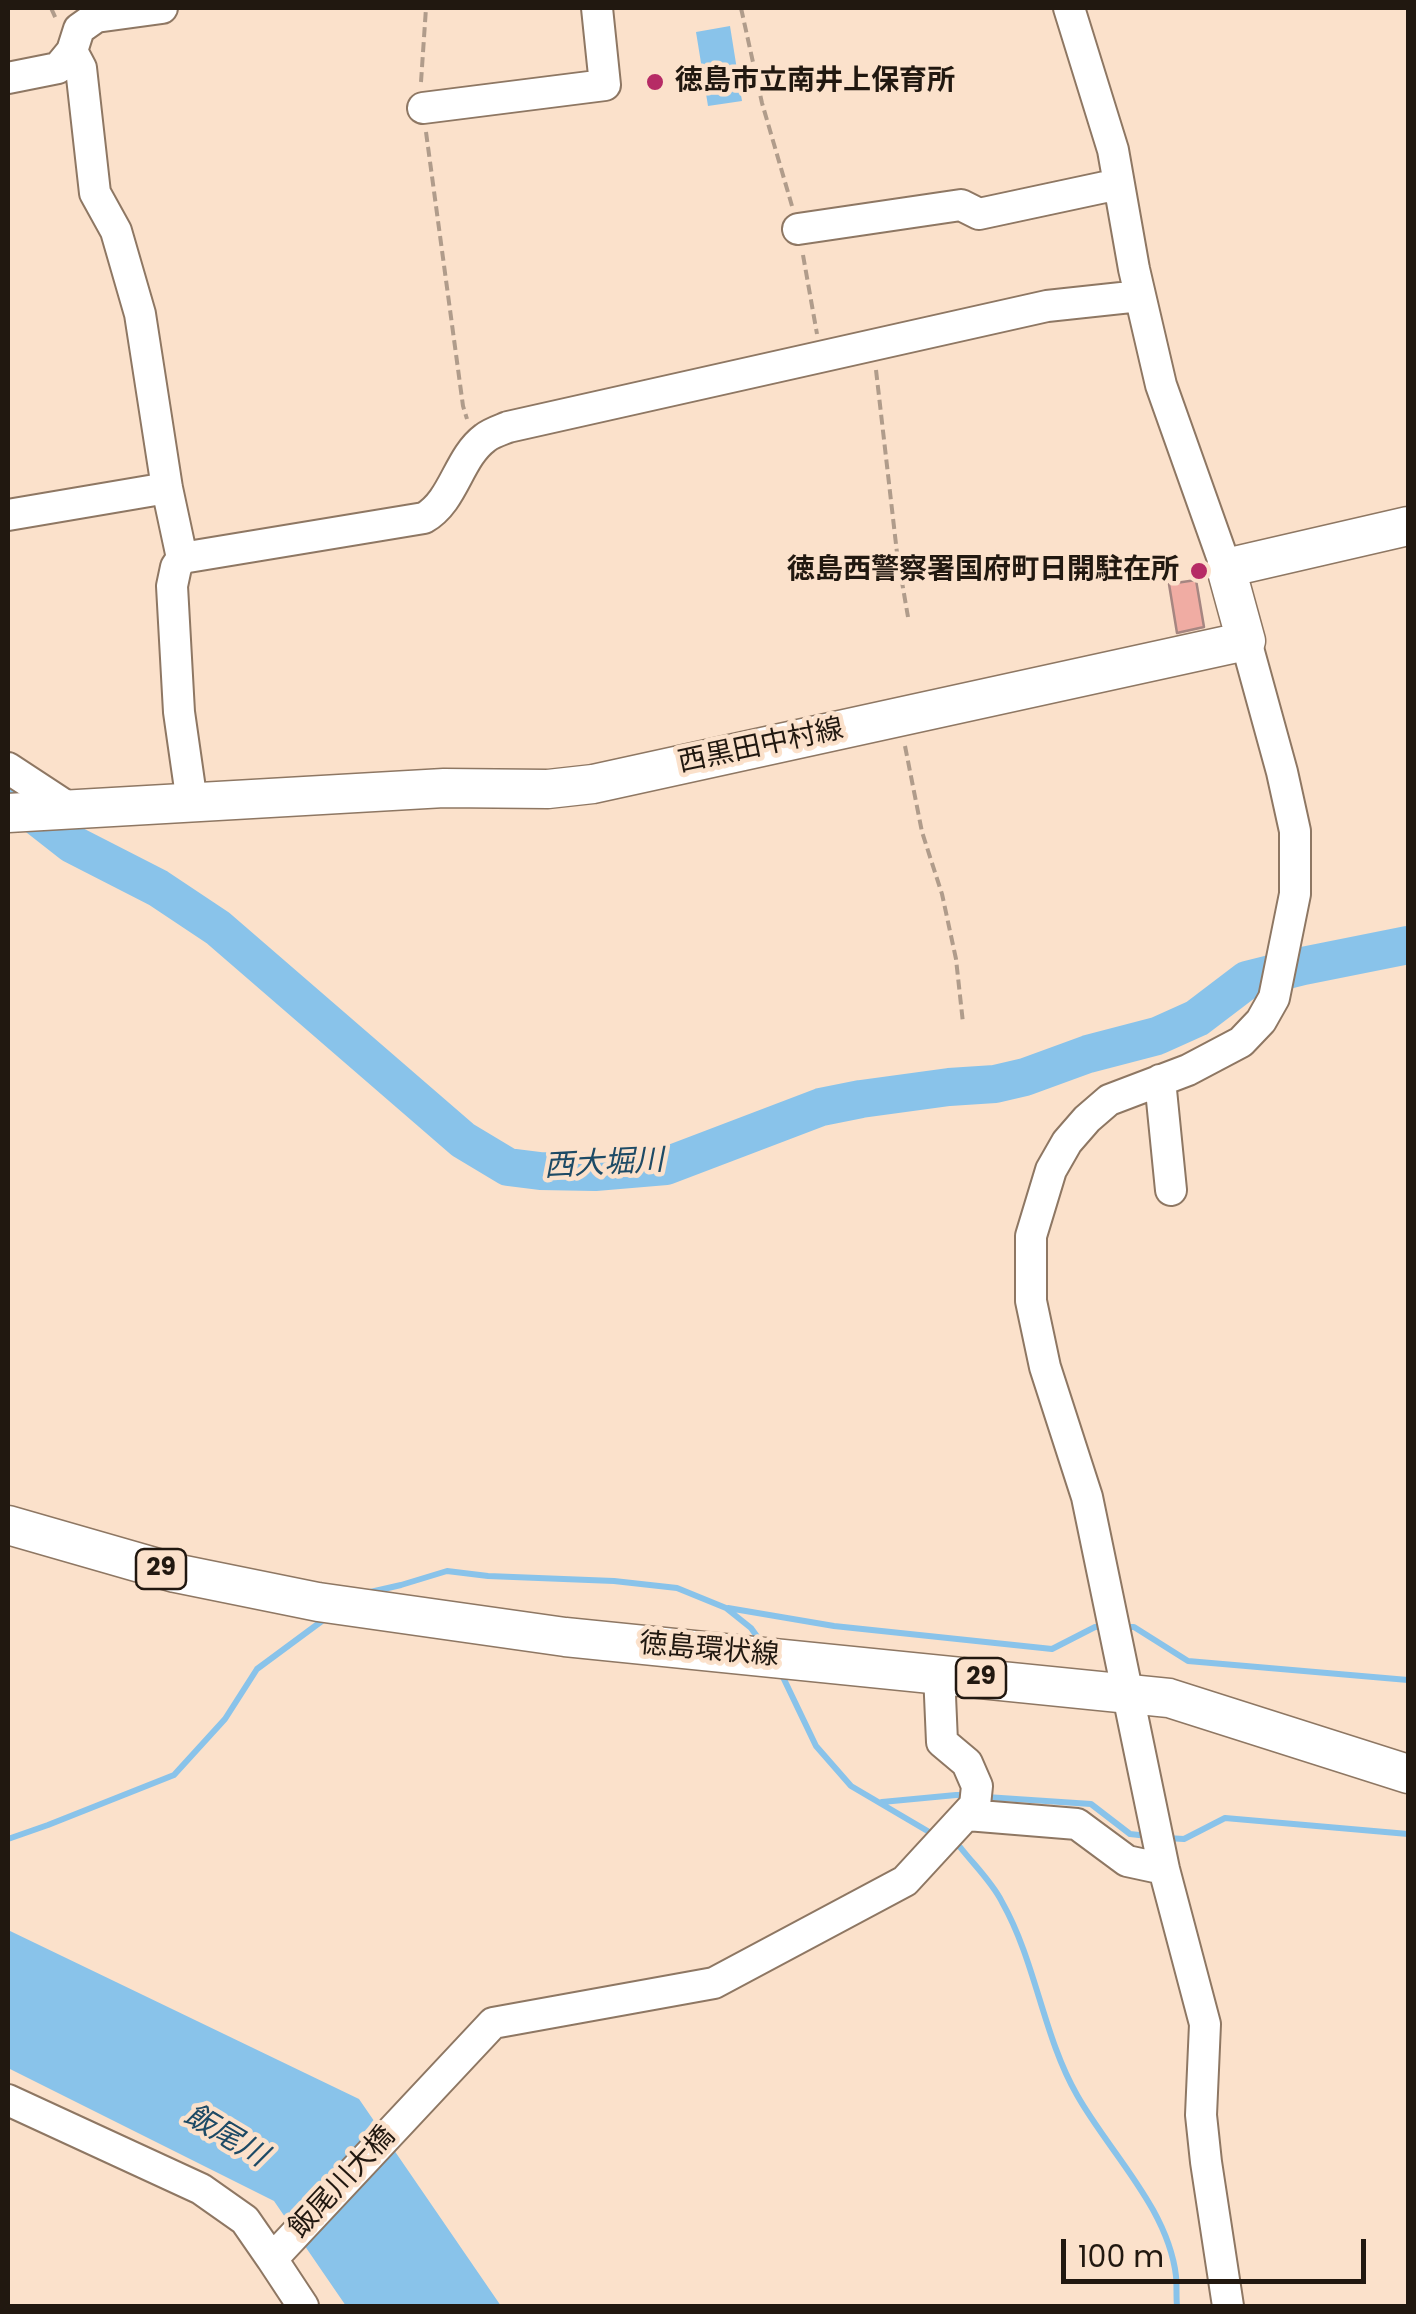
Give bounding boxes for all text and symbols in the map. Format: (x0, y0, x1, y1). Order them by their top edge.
place label: 徳島市立南井上保育所 (675, 65, 955, 99)
marker: 徳島市立南井上保育所 (644, 71, 666, 93)
place label: 徳島西警察署国府町日開駐在所 (787, 554, 1179, 588)
marker: 徳島西警察署国府町日開駐在所 (1188, 560, 1210, 582)
street label: 西黒田中村線 (675, 713, 847, 781)
water label: 西大堀川 (543, 1144, 665, 1186)
road number: 29 (136, 1549, 186, 1589)
street label: 徳島環状線 (638, 1628, 780, 1674)
road number: 29 (956, 1658, 1006, 1698)
water label: 飯尾川 (177, 2098, 273, 2176)
street label: 飯尾川大橋 (283, 2120, 403, 2246)
scale bar (1066, 2219, 1371, 2281)
text: 100 m (1078, 2235, 1164, 2278)

